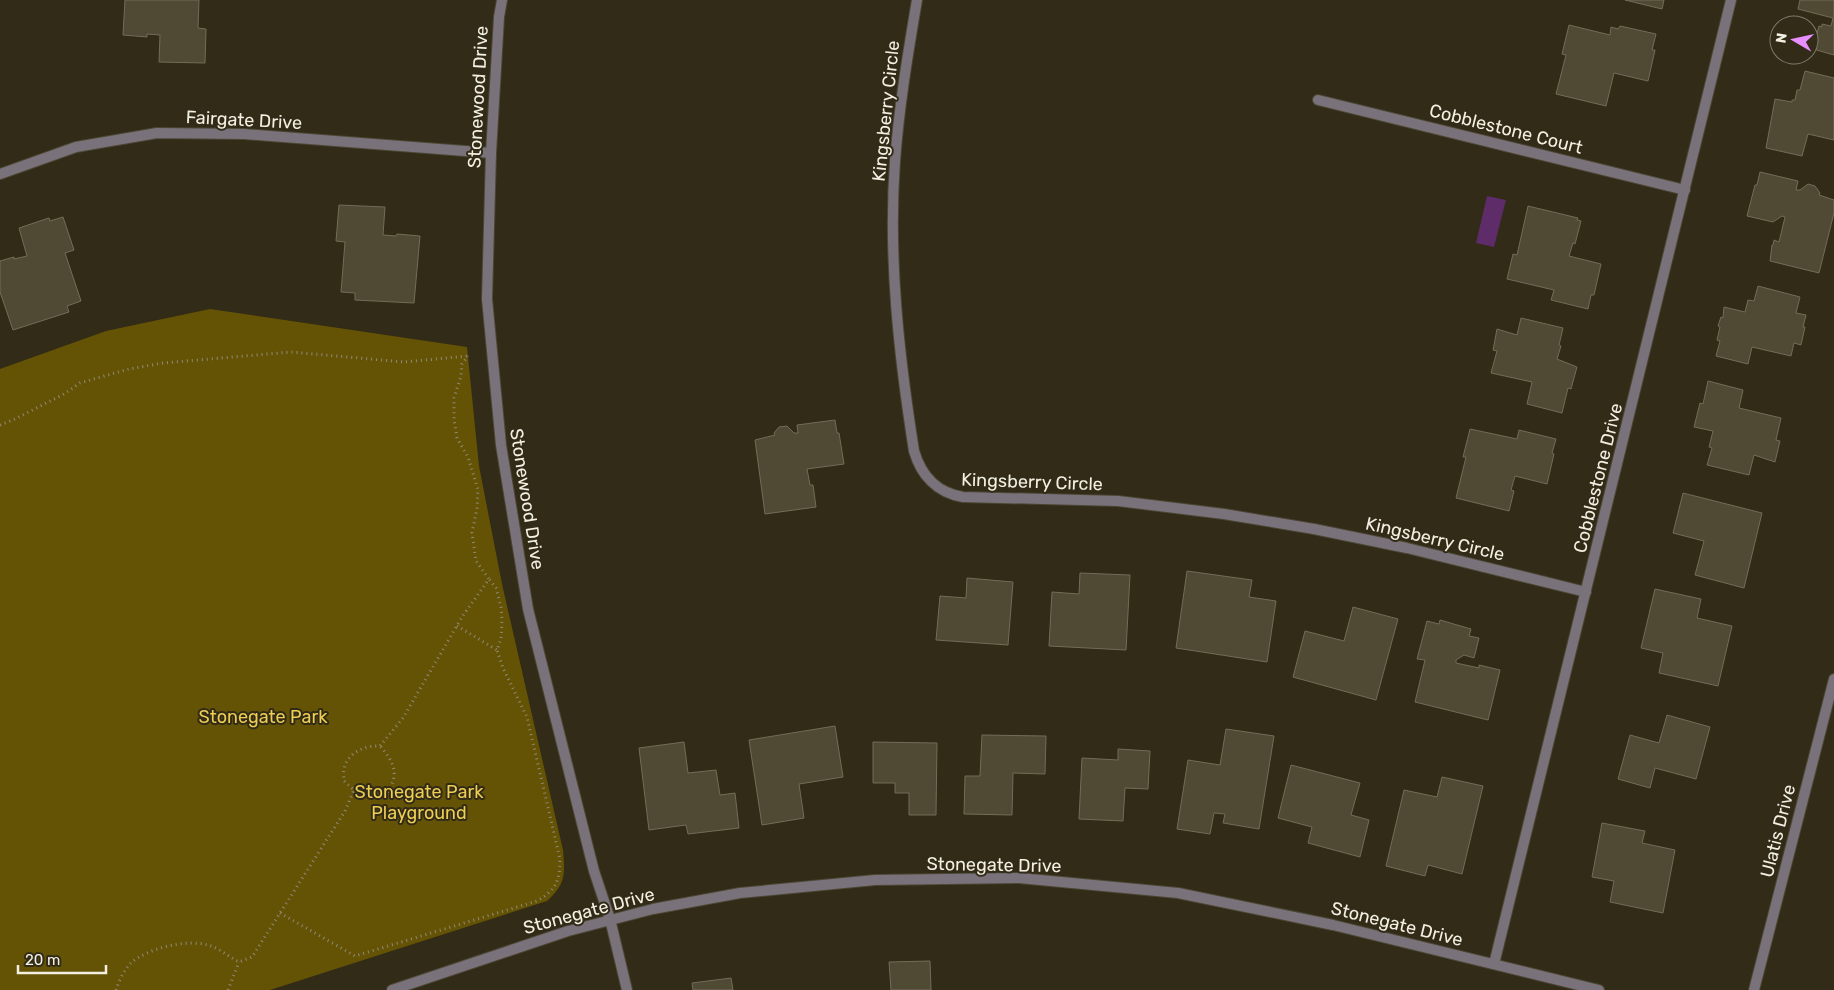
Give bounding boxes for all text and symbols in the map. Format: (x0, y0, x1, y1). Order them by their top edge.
north arrow (1769, 15, 1819, 65)
street label: Stonewood Drive (463, 25, 493, 169)
text: N (1772, 32, 1791, 44)
street label: Kingsberry Circle (868, 39, 904, 183)
street label: Cobblestone Court (1427, 99, 1585, 159)
street label: Fairgate Drive (185, 106, 303, 134)
street label: Cobblestone Drive (1569, 401, 1627, 555)
street label: Stonewood Drive (505, 427, 549, 571)
street label: Kingsberry Circle (961, 469, 1103, 495)
street label: Kingsberry Circle (1363, 512, 1507, 566)
park label: Stonegate Park (198, 706, 328, 728)
park label: Stonegate Park Playground (354, 781, 484, 824)
street label: Ulatis Drive (1756, 782, 1800, 880)
street label: Stonegate Drive (926, 853, 1062, 877)
street label: Stonegate Drive (521, 883, 657, 939)
street label: Stonegate Drive (1329, 897, 1465, 951)
scale bar (18, 942, 105, 974)
text: 20 m (25, 951, 60, 969)

